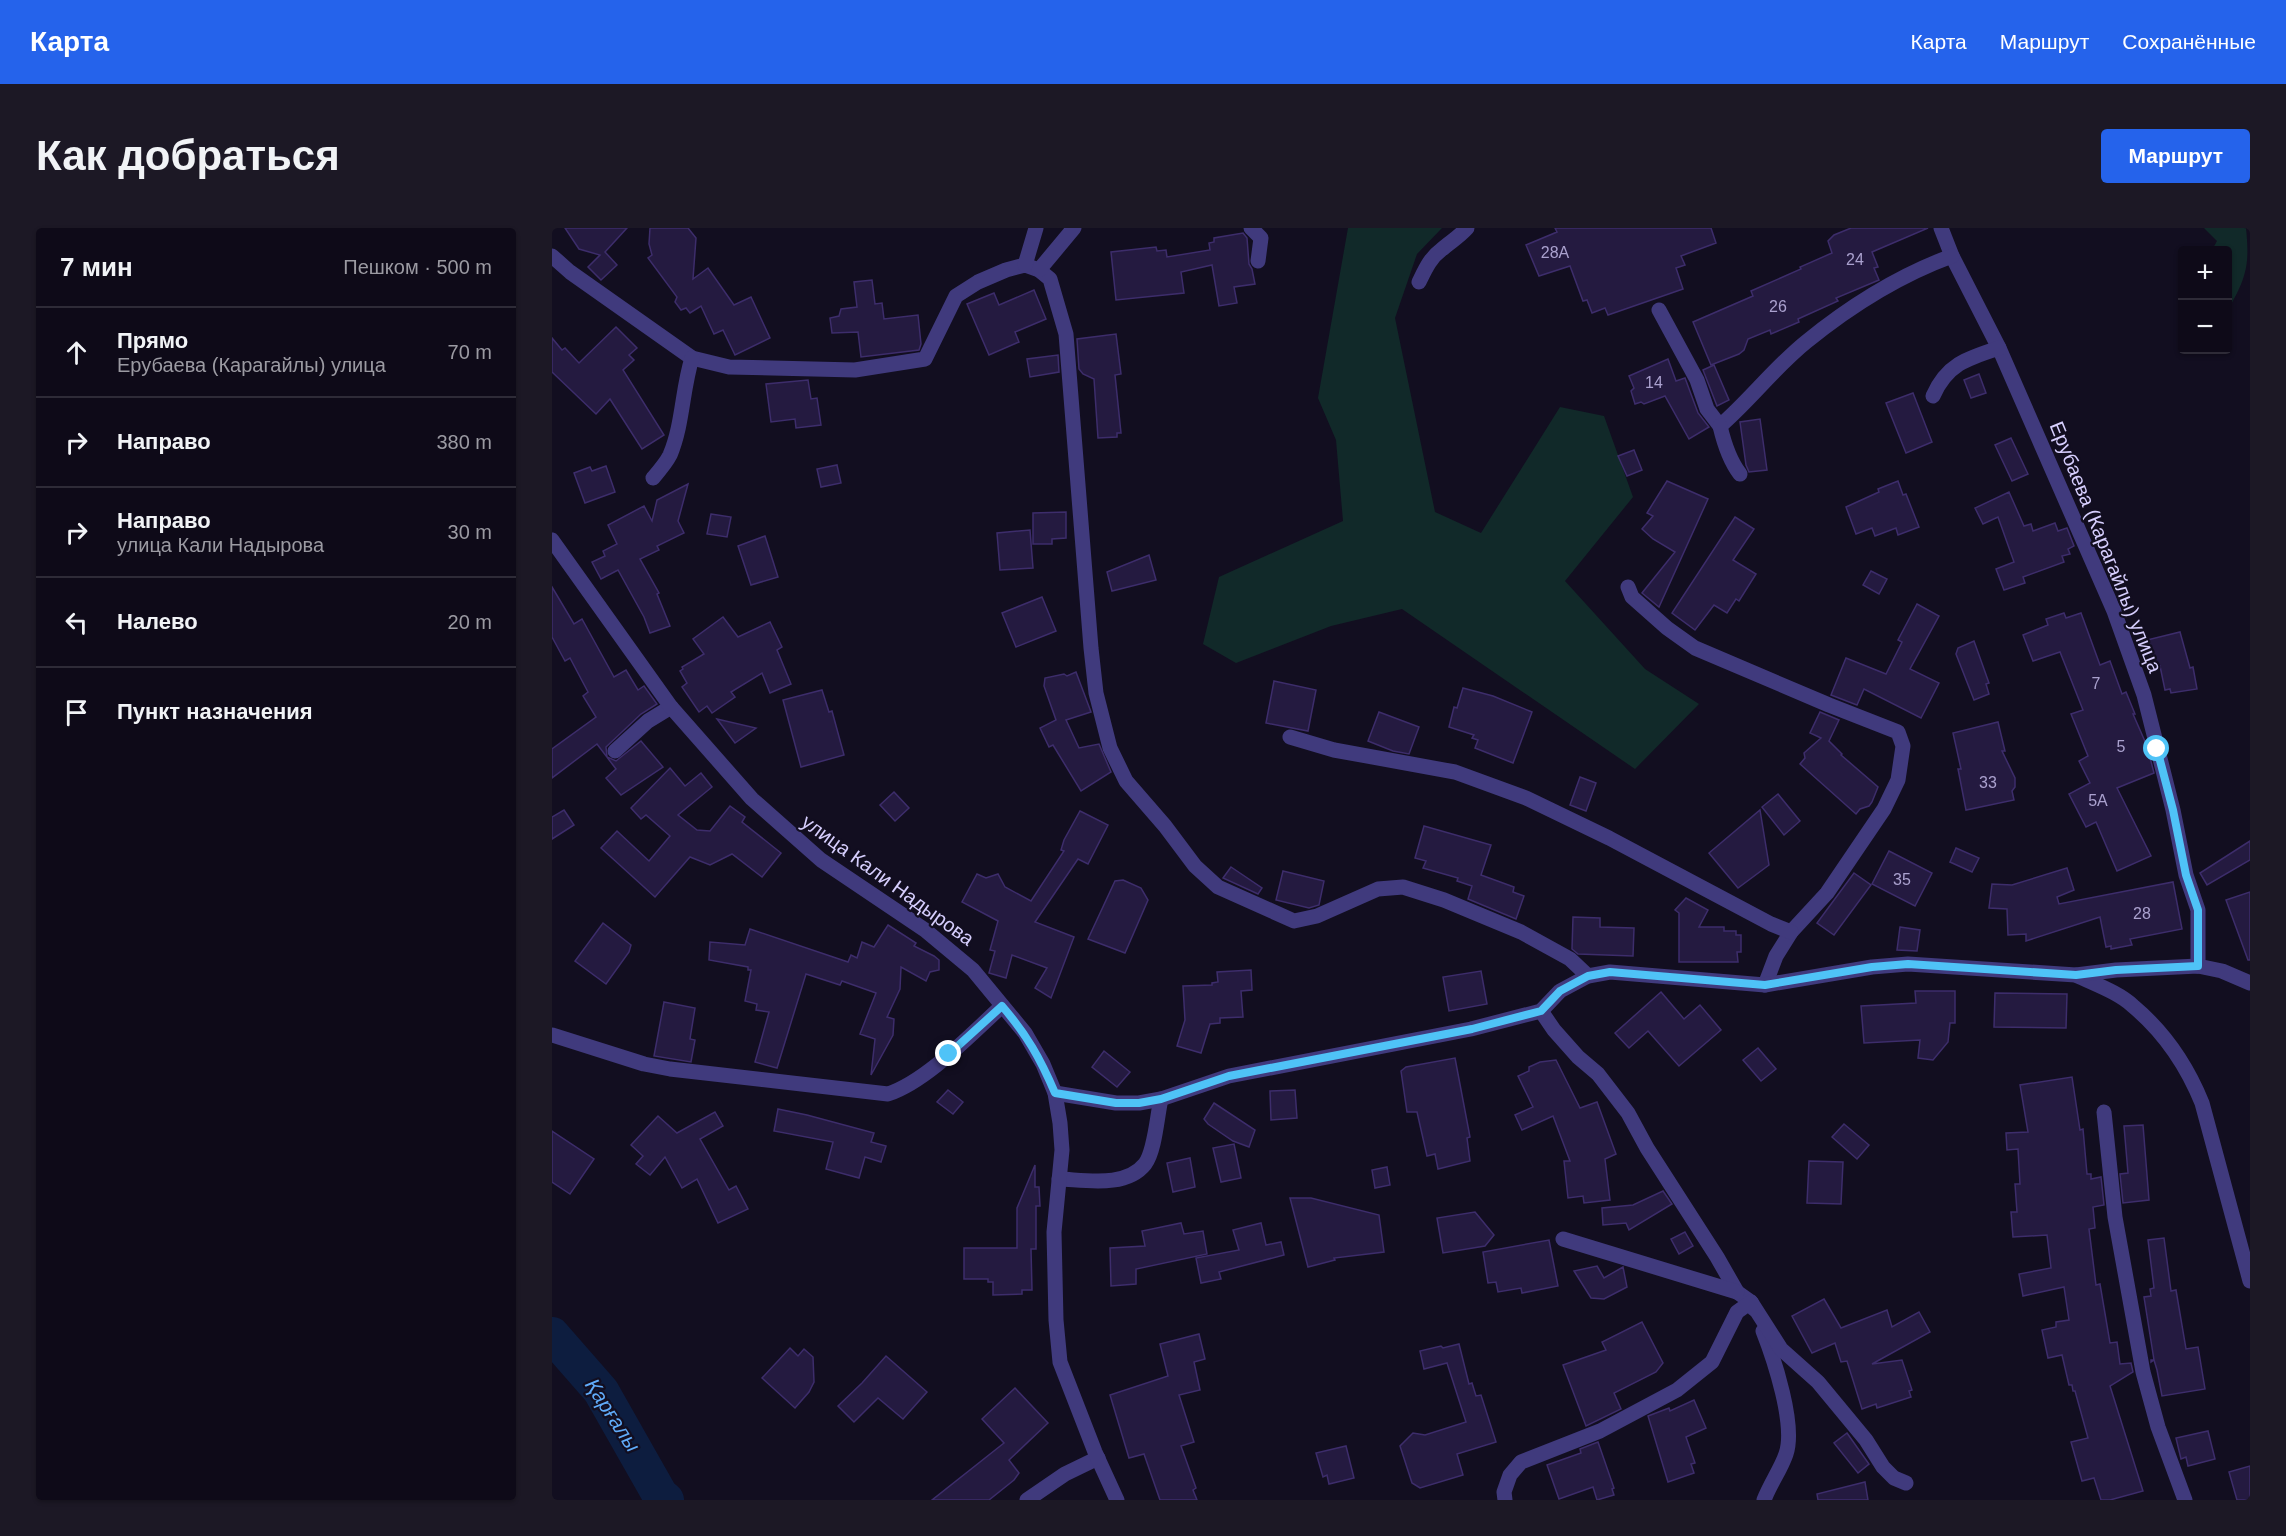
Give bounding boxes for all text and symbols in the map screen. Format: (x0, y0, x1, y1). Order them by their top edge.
text: Карта (30, 26, 109, 57)
text: Карта (1911, 30, 1967, 53)
text: Маршрут (2000, 30, 2089, 53)
text: Сохранённые (2122, 30, 2256, 53)
button: Маршрут (2101, 129, 2250, 183)
text: Как добраться (36, 132, 340, 179)
house number: 28А (1541, 244, 1570, 261)
map controls (2178, 246, 2232, 354)
button: + (2178, 246, 2232, 300)
house number: 24 (1846, 251, 1864, 268)
text: 7 мин (60, 252, 133, 282)
text: Пешком · 500 m (343, 256, 492, 278)
house number: 26 (1769, 298, 1787, 315)
button: − (2178, 300, 2232, 354)
text: Прямо (117, 328, 188, 353)
icon: ahead (60, 336, 93, 369)
text: 70 m (448, 341, 492, 363)
text: Ерубаева (Карагайлы) улица (117, 354, 386, 376)
house number: 14 (1645, 374, 1663, 391)
street label: Ерубаева (Карагайлы) улица (2045, 418, 2167, 677)
icon: right (60, 426, 93, 459)
text: Направо (117, 429, 211, 454)
text: 380 m (436, 431, 492, 453)
text: Направо (117, 508, 211, 533)
icon: right (60, 516, 93, 549)
text: 30 m (448, 521, 492, 543)
text: улица Кали Надырова (117, 534, 324, 556)
icon: left (60, 606, 93, 639)
text: Налево (117, 609, 198, 634)
text: 20 m (448, 611, 492, 633)
house number: 7 (2092, 675, 2101, 692)
icon: arrive (60, 696, 93, 729)
text: Пункт назначения (117, 699, 313, 724)
route start (2143, 735, 2169, 761)
house number: 5 (2117, 738, 2126, 755)
house number: 33 (1979, 774, 1997, 791)
house number: 5А (2088, 792, 2108, 809)
street label: улица Кали Надырова (798, 810, 979, 950)
house number: 35 (1893, 871, 1911, 888)
house number: 28 (2133, 905, 2151, 922)
route end (935, 1040, 961, 1066)
water label: Қарғалы (581, 1374, 645, 1456)

